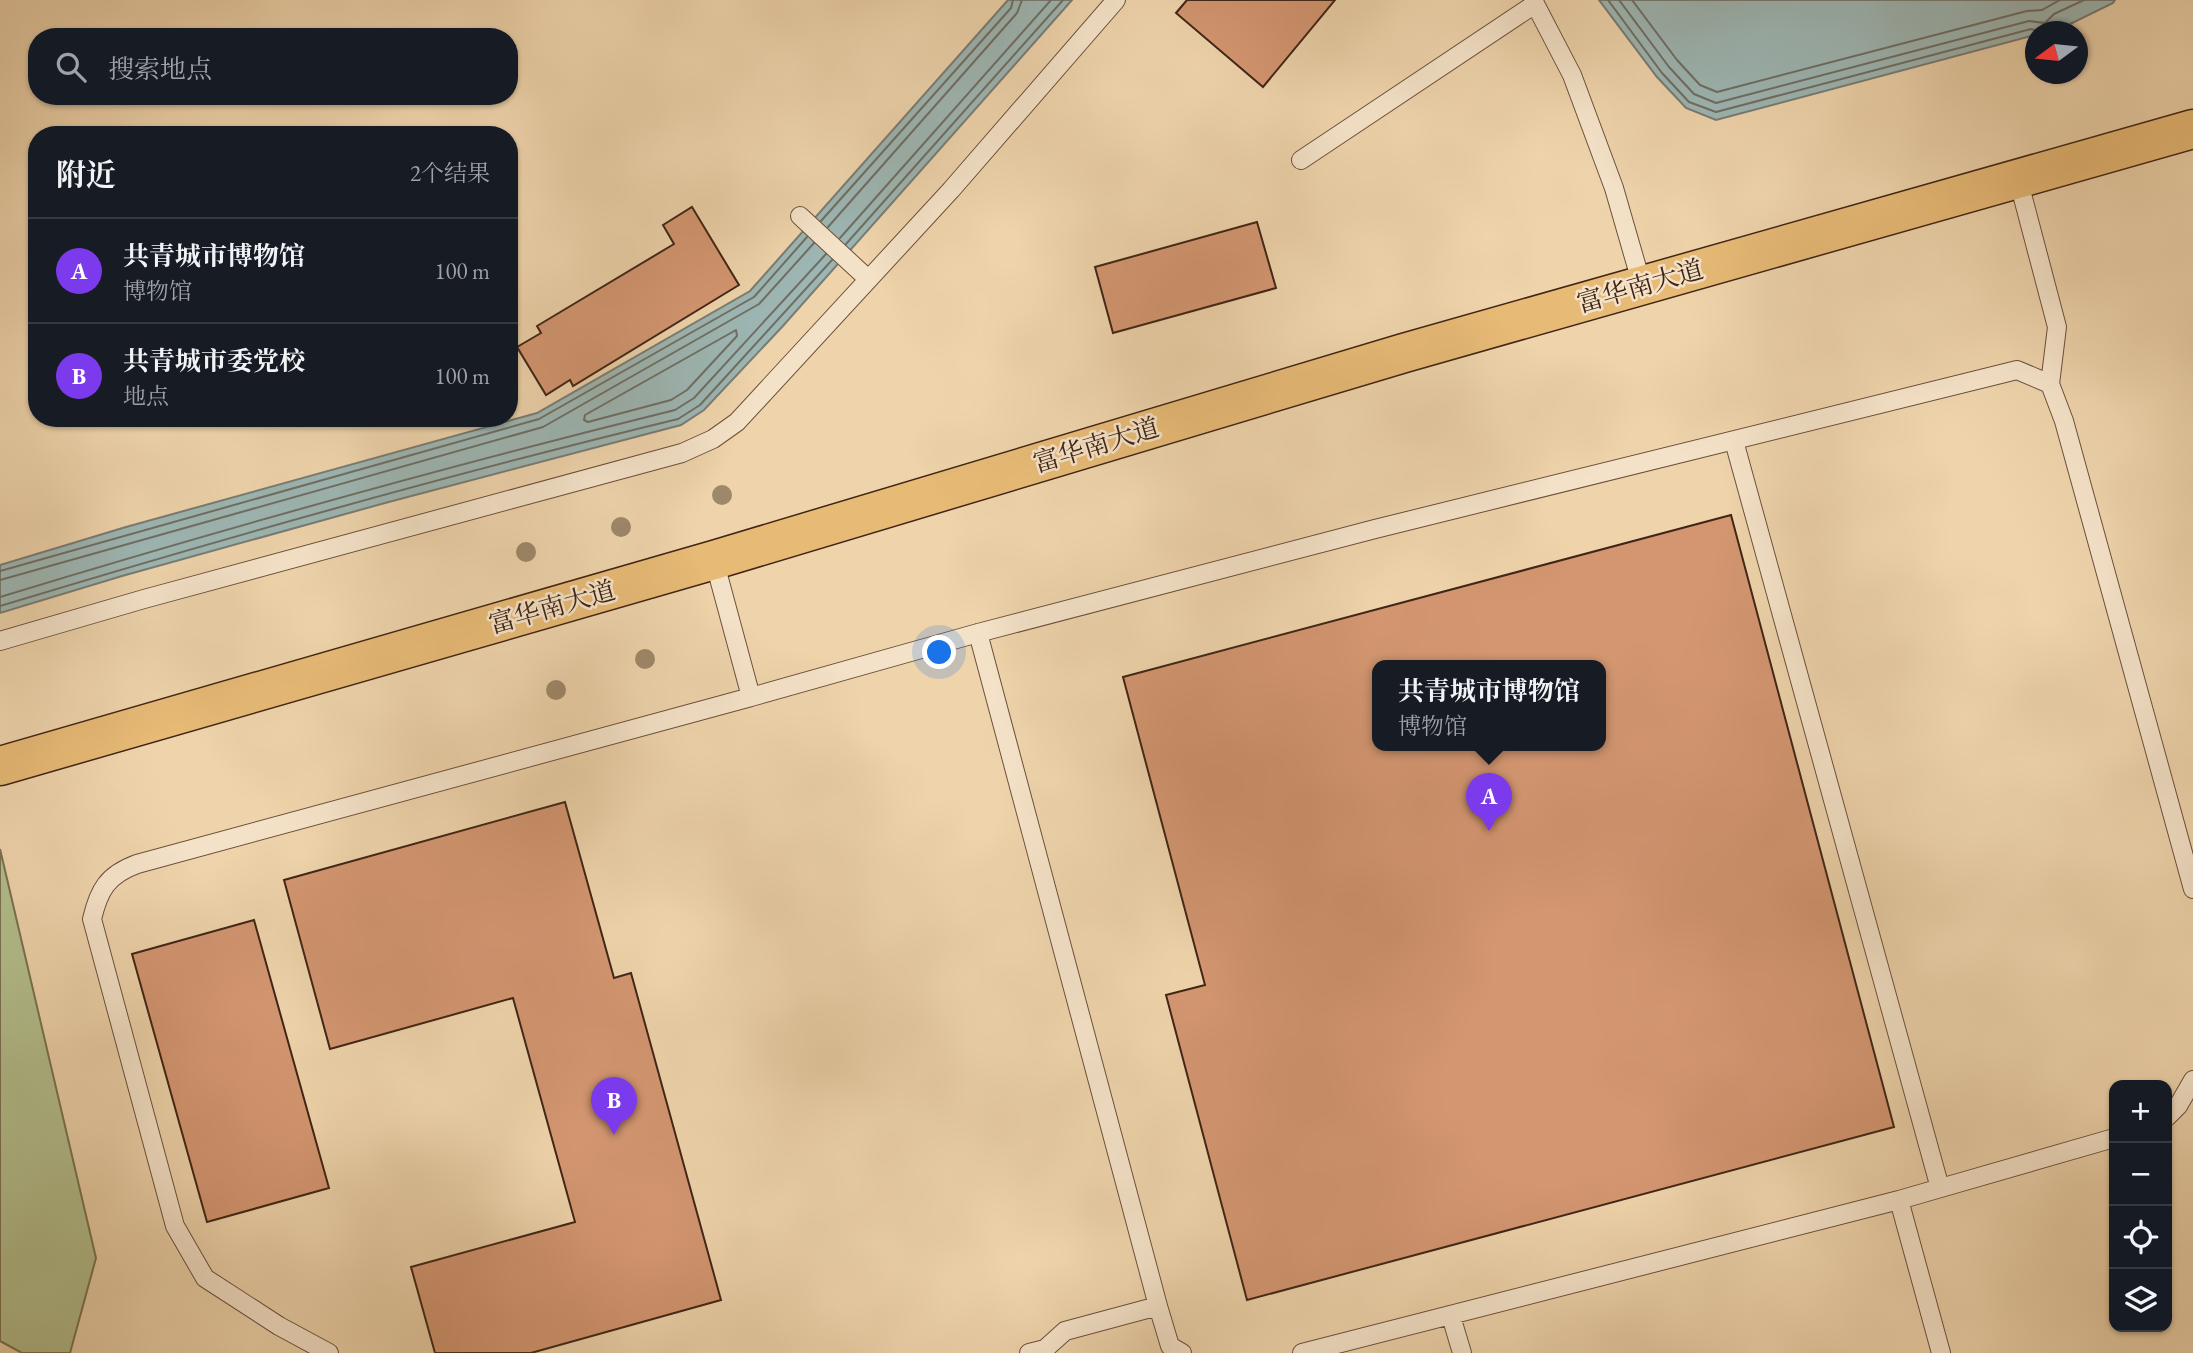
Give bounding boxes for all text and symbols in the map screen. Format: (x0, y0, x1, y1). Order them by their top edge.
north arrow (2025, 21, 2088, 84)
search box (28, 28, 518, 105)
icon: search (52, 48, 90, 86)
text: 搜索地点 (108, 52, 212, 86)
text: 附近 (56, 155, 116, 194)
text: 2个结果 (410, 158, 490, 188)
text: 共青城市博物馆 (123, 239, 305, 273)
street label: 富华南大道 (1573, 252, 1707, 320)
text: A (71, 256, 87, 286)
text: 100 m (434, 256, 490, 286)
text: 博物馆 (123, 276, 192, 306)
text: 共青城市委党校 (123, 344, 305, 378)
text: B (72, 361, 86, 391)
text: 100 m (434, 361, 490, 391)
text: 地点 (123, 381, 169, 411)
street label: 富华南大道 (1029, 410, 1163, 480)
street label: 富华南大道 (485, 573, 619, 641)
your location (922, 635, 956, 669)
popup (1372, 660, 1606, 751)
text: 共青城市博物馆 (1398, 674, 1580, 708)
text: 博物馆 (1398, 711, 1467, 741)
pin: A (1466, 773, 1512, 831)
pin: B (591, 1077, 637, 1135)
map controls (2109, 1080, 2172, 1332)
button: + (2109, 1080, 2172, 1143)
button: − (2109, 1143, 2172, 1206)
button: locate (2109, 1206, 2172, 1269)
button: layers (2109, 1269, 2172, 1332)

